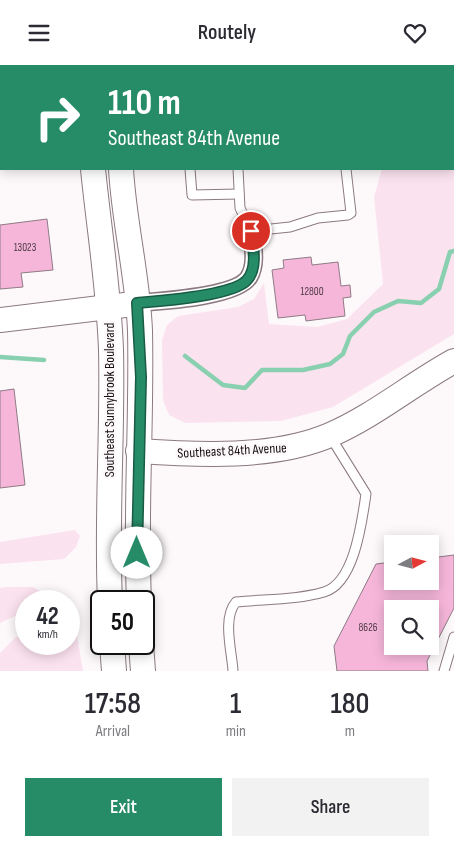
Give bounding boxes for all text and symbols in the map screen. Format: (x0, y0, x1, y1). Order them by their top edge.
icon: menu (25, 19, 53, 47)
text: Routely (198, 19, 256, 46)
icon: heart (401, 19, 429, 47)
text: 110 m (108, 82, 181, 125)
icon: right (25, 85, 90, 150)
text: Southeast 84th Avenue (108, 125, 280, 152)
pin (230, 210, 272, 252)
icon: arrive (237, 217, 265, 245)
house number: 13023 (14, 241, 37, 254)
house number: 12800 (300, 285, 324, 298)
street label: Southeast Sunnybrook Boulevard (101, 322, 118, 477)
street label: Southeast 84th Avenue (177, 439, 287, 462)
position arrow (110, 526, 162, 578)
north arrow (384, 535, 439, 590)
map controls (384, 535, 439, 655)
speed limit sign: 50 (90, 590, 155, 655)
button: search (384, 600, 439, 655)
text: 42 (36, 601, 59, 632)
house number: 8626 (358, 621, 378, 634)
text: km/h (37, 627, 58, 642)
text: 17:58 (85, 686, 141, 722)
text: 1 (230, 686, 241, 722)
text: 180 (330, 686, 369, 722)
text: Arrival (96, 722, 130, 741)
text: min (226, 722, 246, 741)
text: m (345, 722, 355, 741)
button: Exit (25, 778, 222, 836)
button: Share (232, 778, 429, 836)

